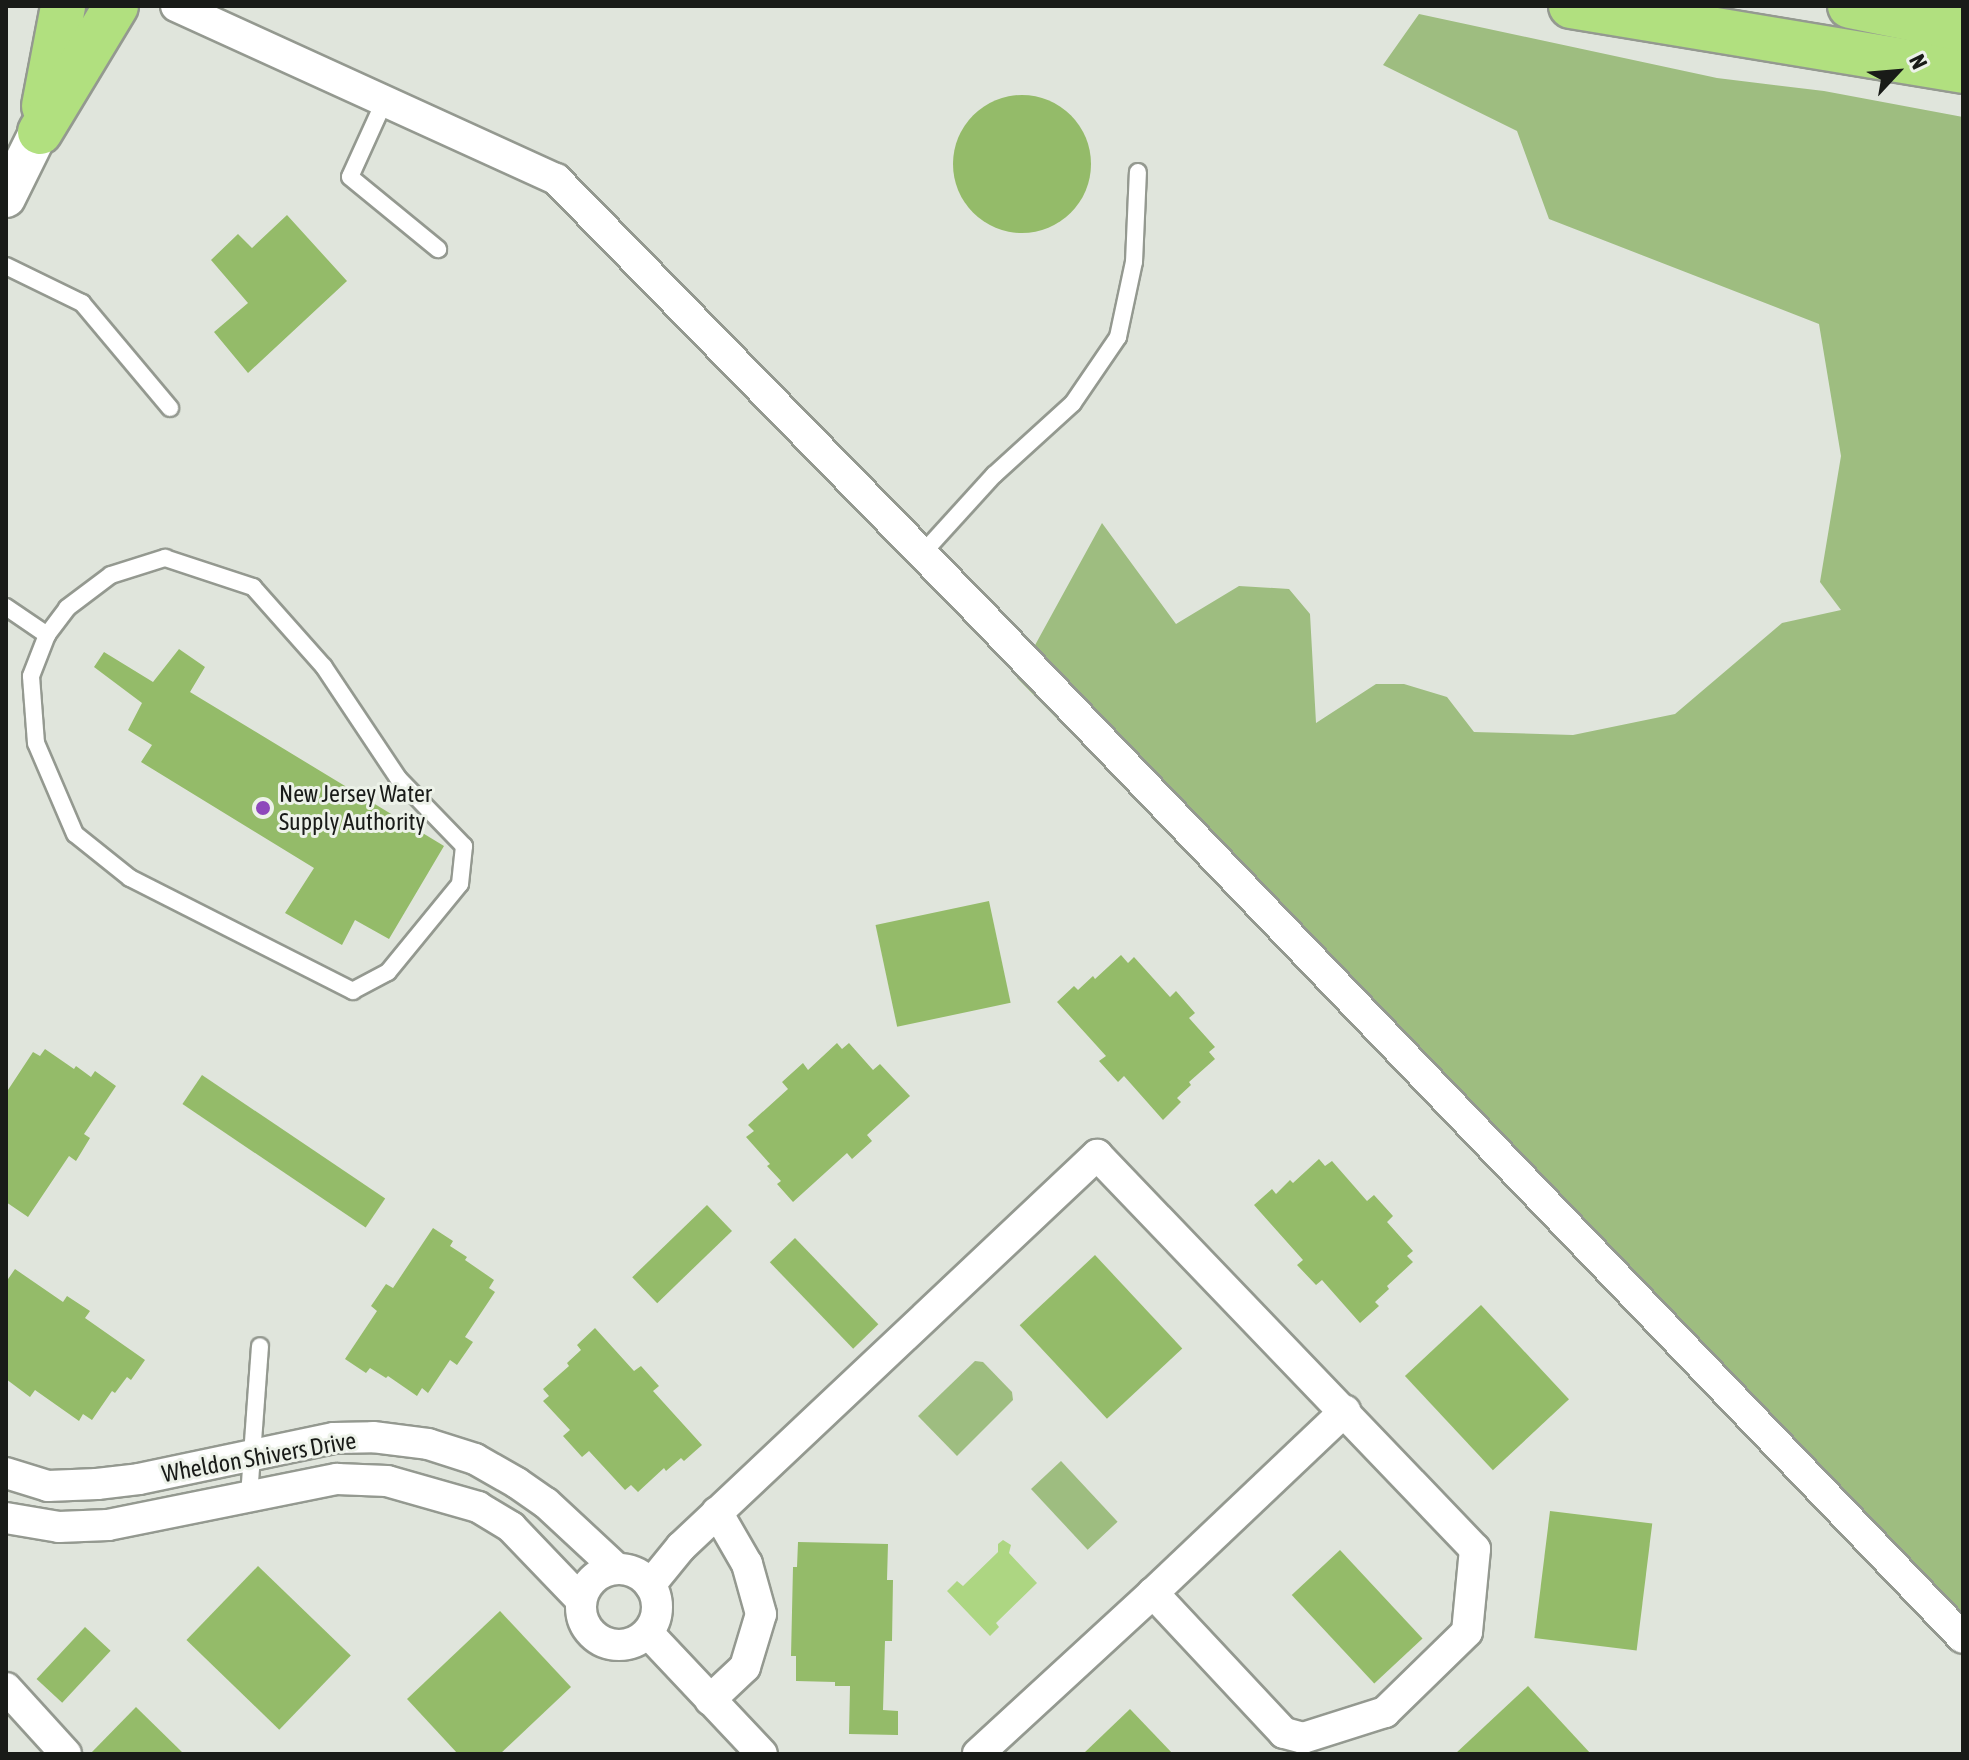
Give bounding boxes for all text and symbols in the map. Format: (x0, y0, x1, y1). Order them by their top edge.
north arrow (1857, 32, 1937, 112)
text: N (1904, 50, 1933, 73)
place label: New Jersey Water Supply Authority (279, 780, 432, 836)
marker: New Jersey Water Supply Authority (254, 799, 272, 817)
street label: Wheldon Shivers Drive (160, 1426, 358, 1488)

